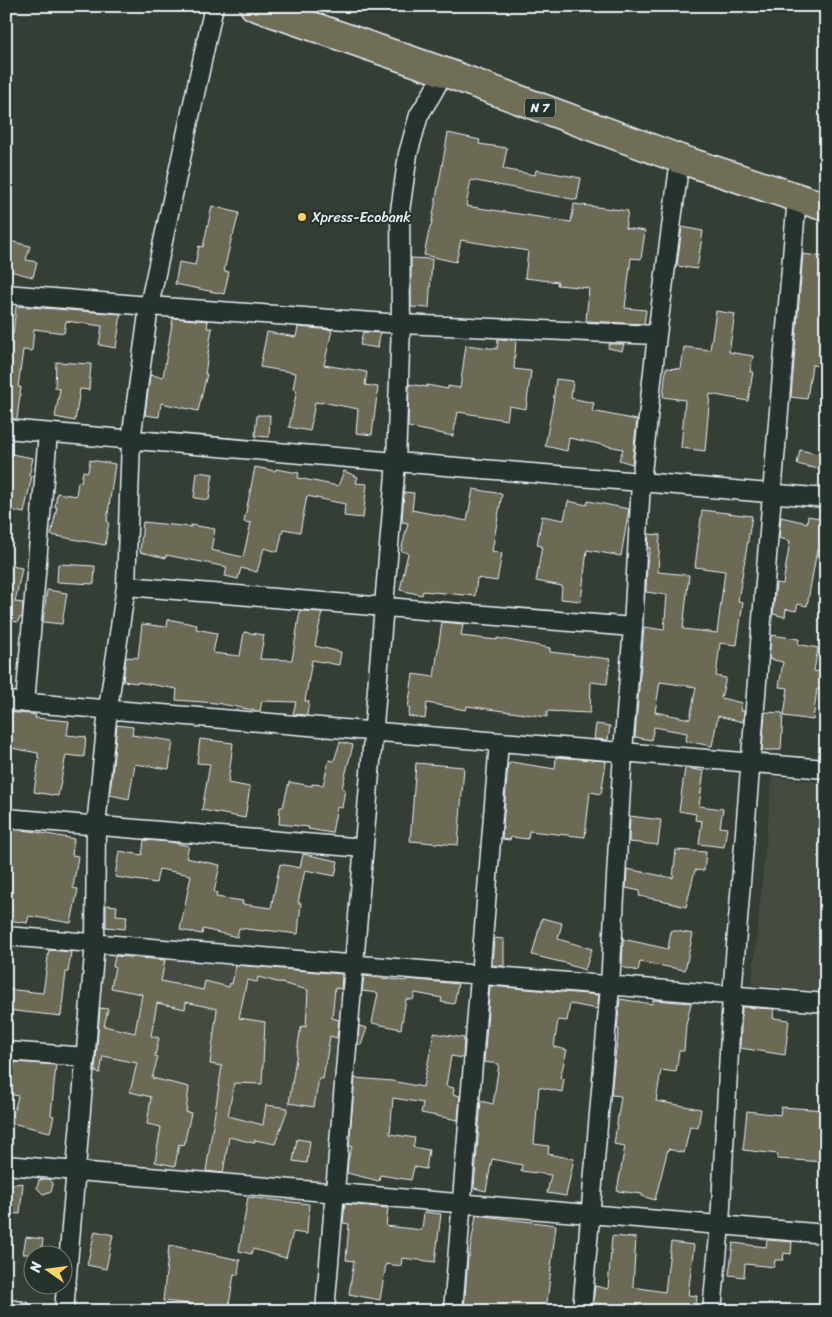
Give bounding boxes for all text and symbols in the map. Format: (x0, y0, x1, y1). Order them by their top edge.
road number: N 7 (525, 99, 555, 118)
place label: Xpress-Ecobank (311, 205, 411, 230)
marker: Xpress-Ecobank (296, 211, 308, 223)
north arrow (22, 1244, 72, 1294)
text: N (22, 1259, 49, 1276)

